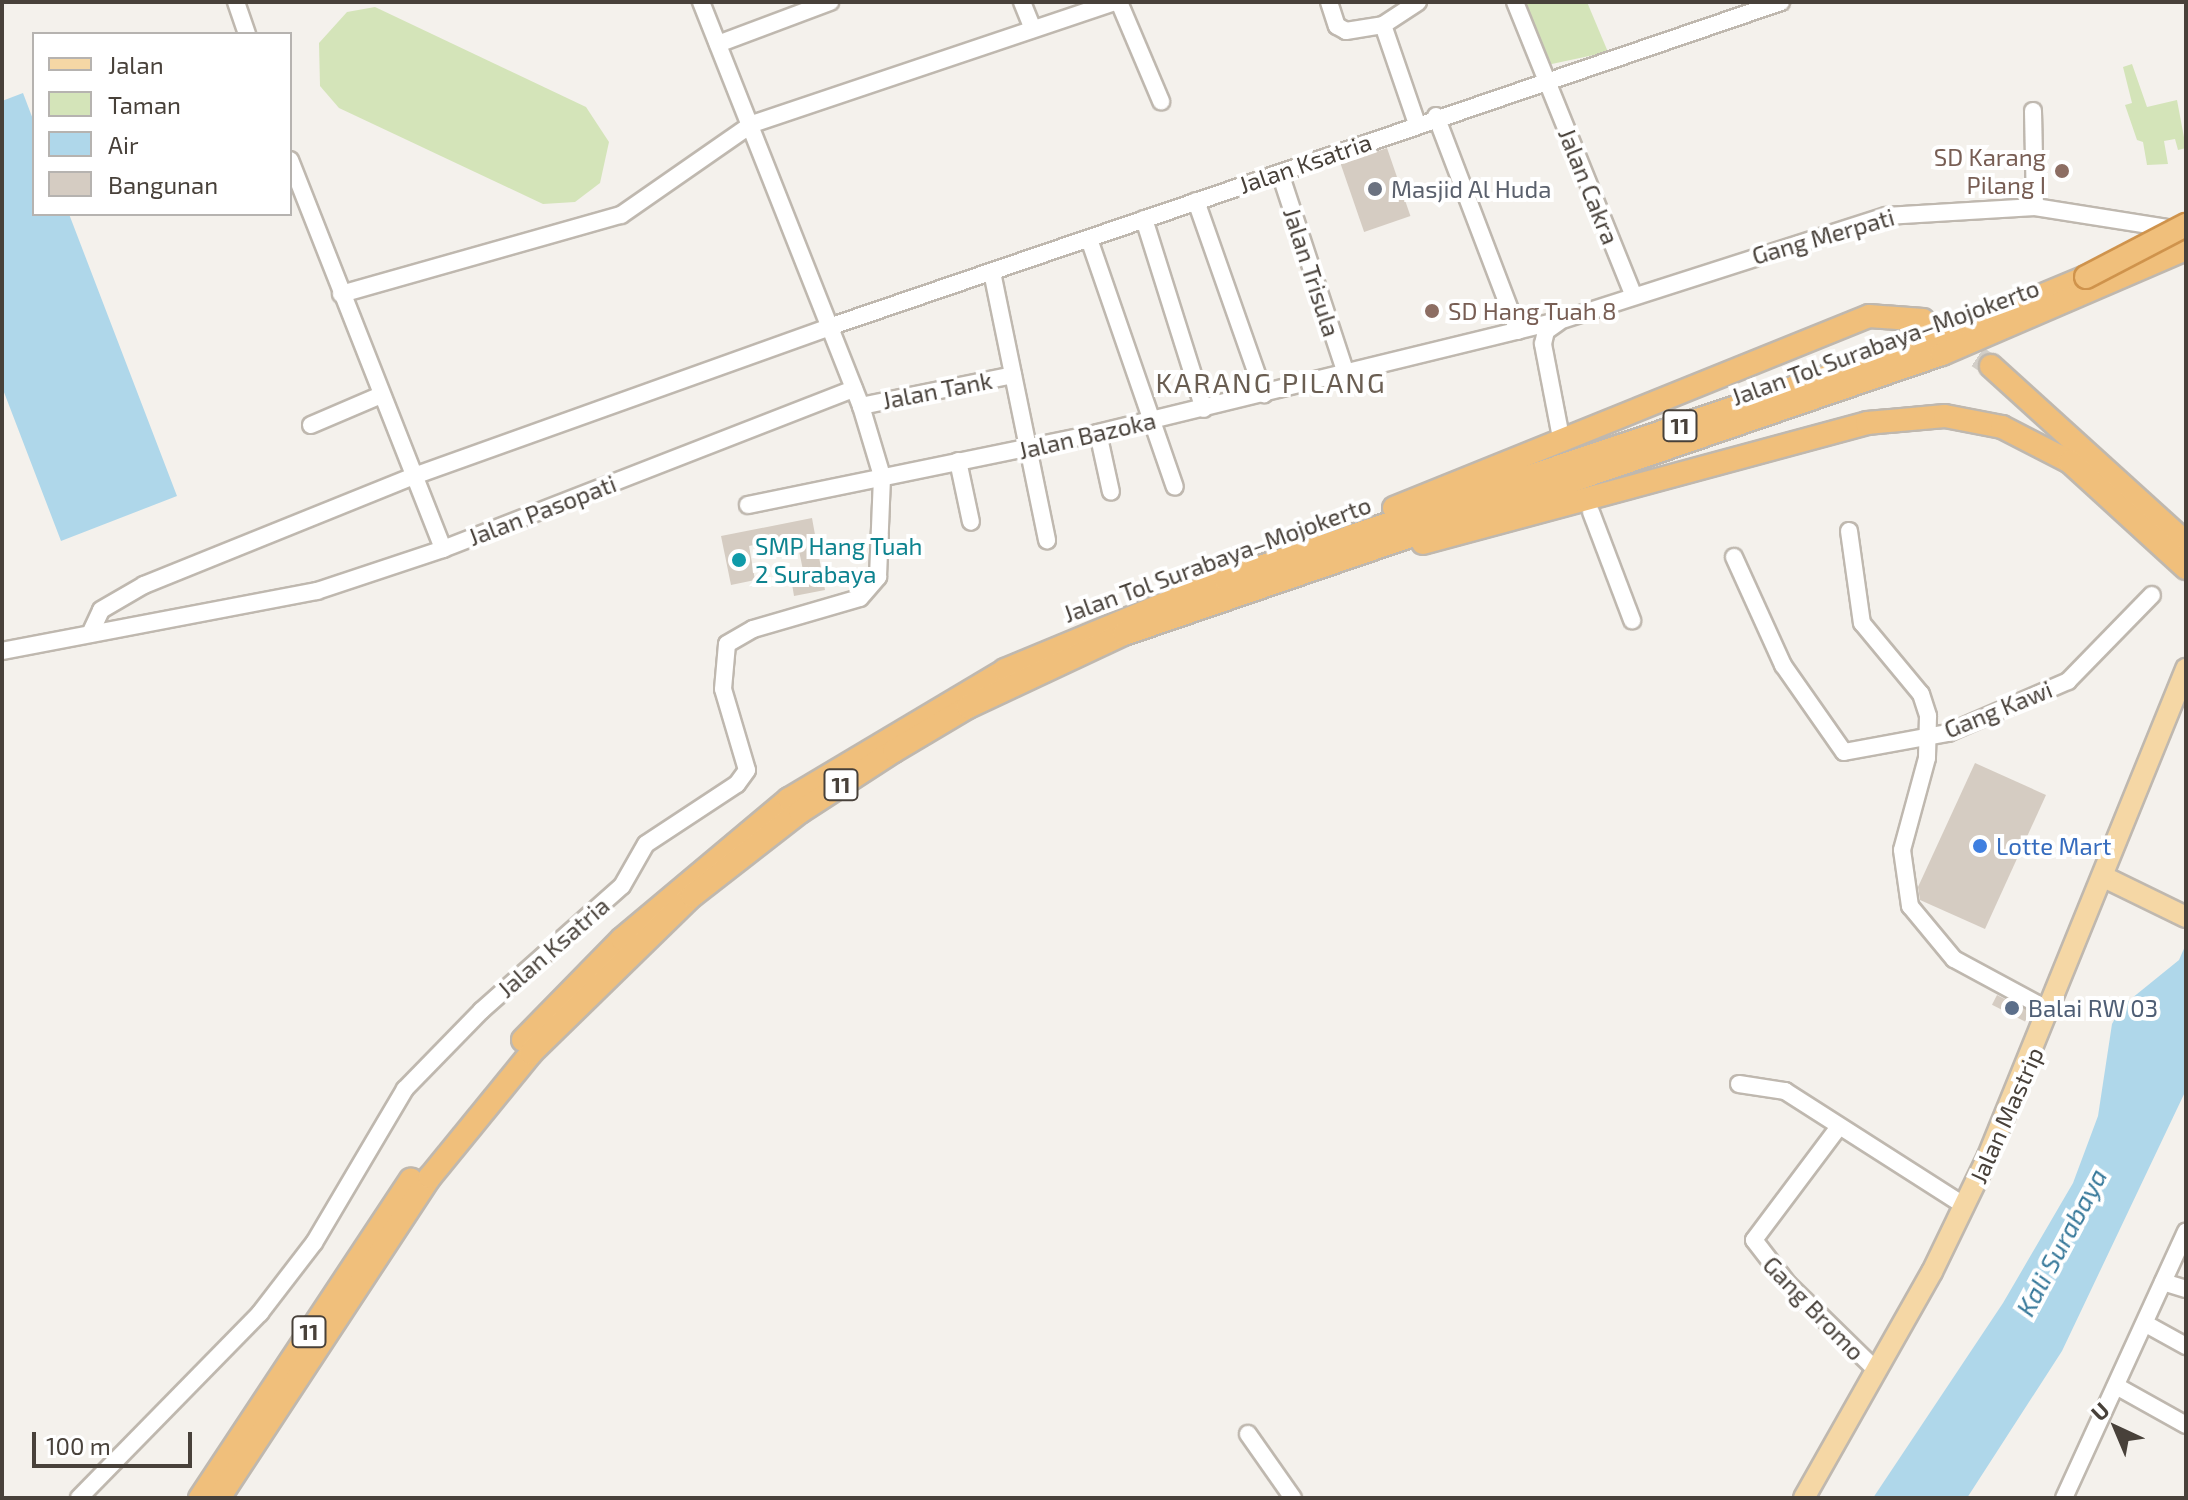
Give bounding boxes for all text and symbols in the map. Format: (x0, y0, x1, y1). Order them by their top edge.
legend (32, 32, 292, 216)
text: Jalan (108, 50, 164, 79)
text: Taman (108, 90, 181, 119)
street label: Jalan Cakra (1553, 124, 1625, 248)
street label: Jalan Ksatria (1235, 127, 1375, 199)
text: Air (108, 130, 139, 159)
place label: SD Karang Pilang I (1934, 143, 2046, 199)
marker: SD Karang Pilang I (2053, 162, 2071, 180)
text: Bangunan (108, 170, 218, 199)
place label: Masjid Al Huda (1391, 175, 1553, 203)
marker: Masjid Al Huda (1366, 180, 1384, 198)
street label: Gang Merpati (1749, 202, 1897, 270)
street label: Jalan Trisula (1278, 204, 1346, 340)
street label: Jalan Tol Surabaya–Mojokerto (1727, 273, 2043, 411)
place label: SD Hang Tuah 8 (1448, 297, 1617, 325)
marker: SD Hang Tuah 8 (1423, 302, 1441, 320)
street label: Jalan Tank (879, 365, 995, 415)
district label: KARANG PILANG (1155, 365, 1387, 399)
street label: Jalan Bazoka (1015, 405, 1159, 465)
road number: 11 (1662, 408, 1698, 444)
street label: Jalan Pasopati (464, 469, 620, 551)
street label: Jalan Tol Surabaya–Mojokerto (1059, 490, 1375, 628)
place label: SMP Hang Tuah 2 Surabaya (755, 532, 924, 588)
marker: SMP Hang Tuah 2 Surabaya (730, 551, 748, 569)
street label: Gang Kawi (1940, 674, 2056, 744)
road number: 11 (823, 767, 859, 803)
place label: Lotte Mart (1996, 832, 2111, 860)
marker: Lotte Mart (1971, 837, 1989, 855)
street label: Jalan Ksatria (491, 891, 615, 1003)
place label: Balai RW 03 (2028, 994, 2158, 1022)
marker: Balai RW 03 (2003, 999, 2021, 1017)
street label: Jalan Mastrip (1963, 1042, 2049, 1188)
water label: Kali Surabaya (2009, 1163, 2113, 1321)
street label: Gang Bromo (1757, 1250, 1871, 1366)
road number: 11 (291, 1314, 327, 1350)
north arrow (2076, 1388, 2156, 1468)
text: U (2085, 1396, 2114, 1425)
scale bar (36, 1416, 196, 1466)
text: 100 m (46, 1431, 111, 1460)

